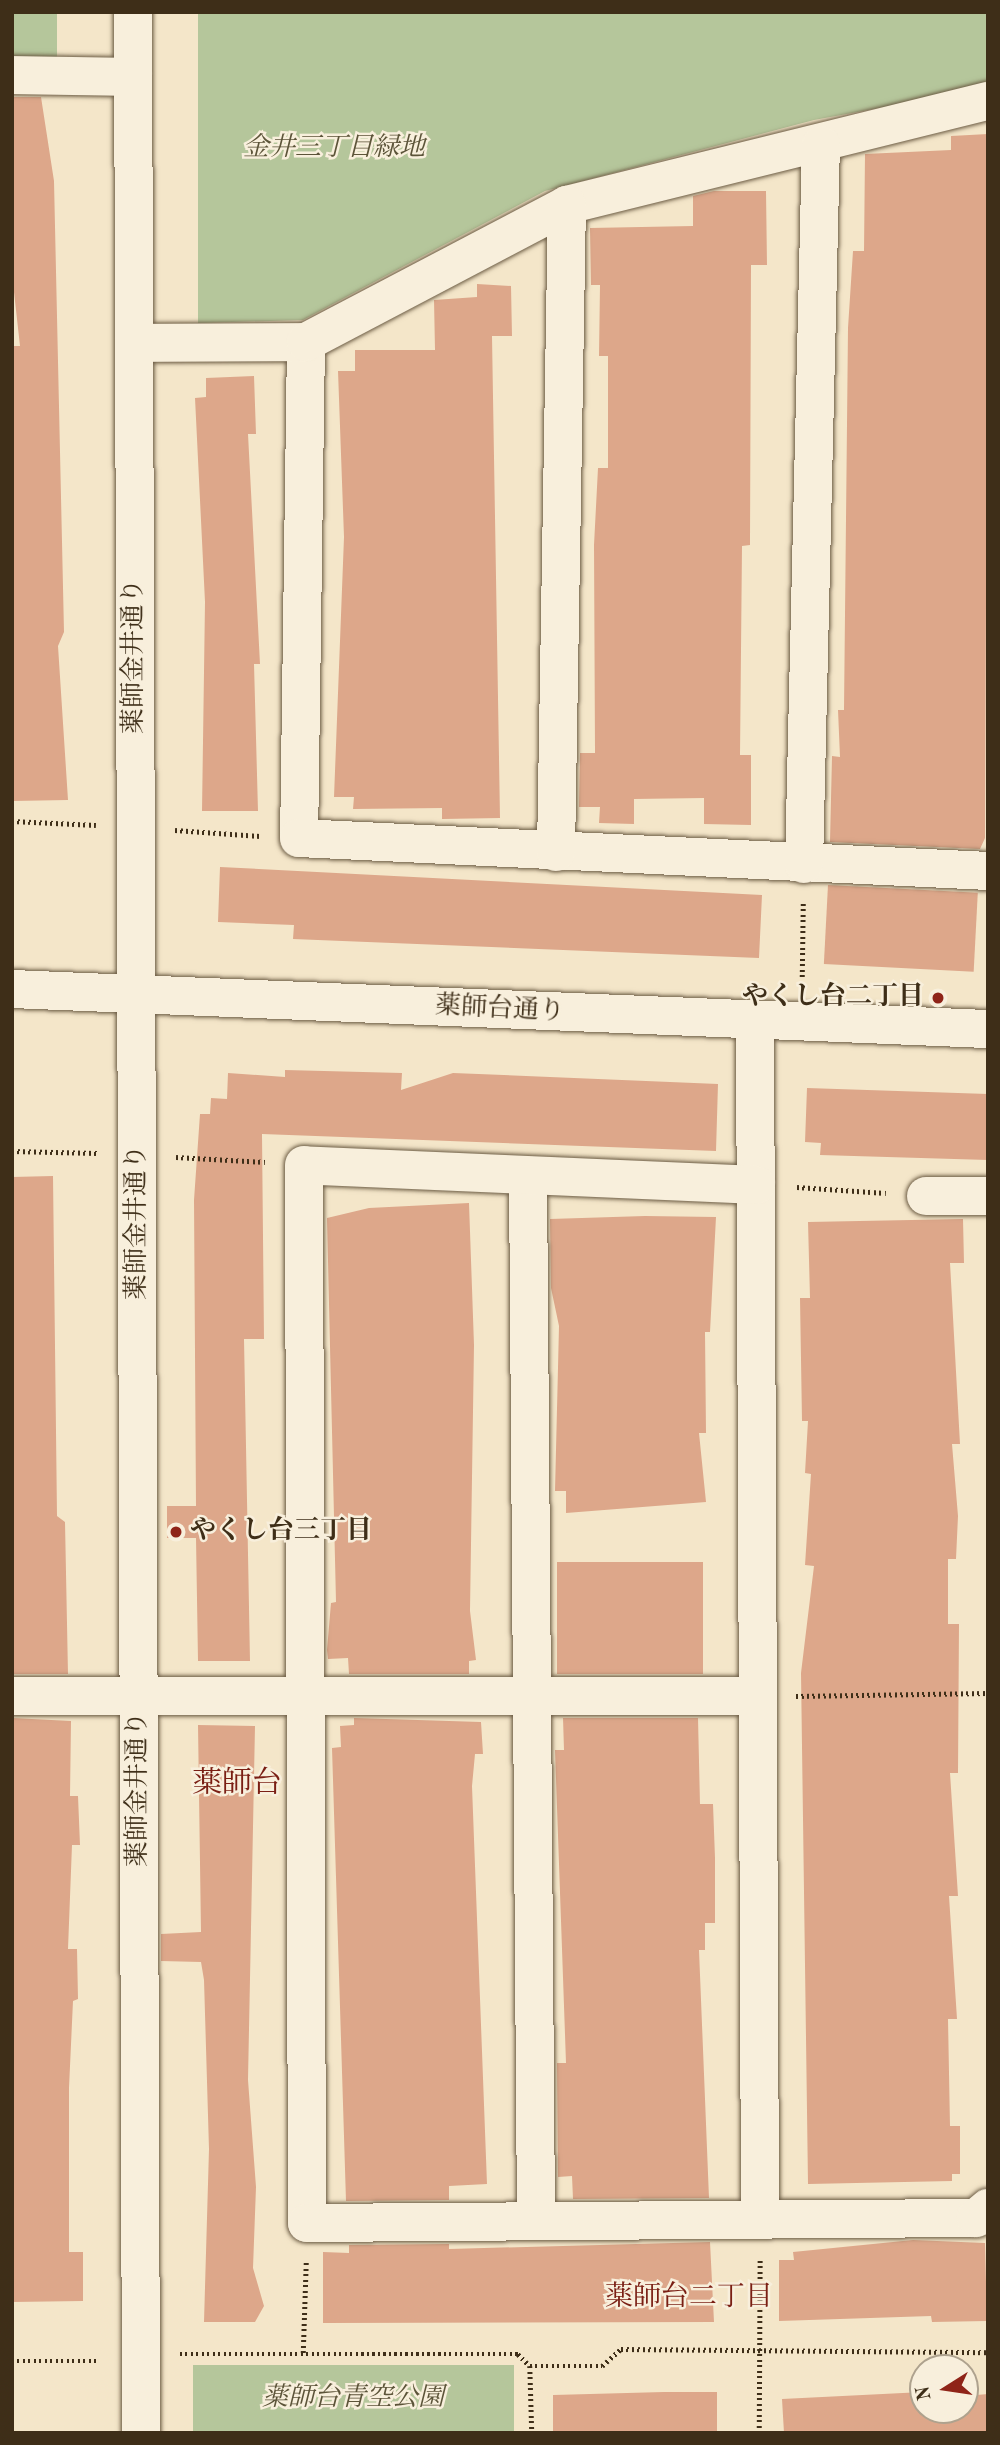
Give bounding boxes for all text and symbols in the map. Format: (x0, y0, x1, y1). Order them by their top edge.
park label: 金井三丁目緑地 (243, 133, 425, 165)
street label: 薬師金井通り (119, 578, 151, 734)
place label: やくし台二丁目 (742, 982, 924, 1014)
marker: やくし台二丁目 (930, 990, 946, 1006)
street label: 薬師台通り (434, 991, 566, 1029)
street label: 薬師金井通り (122, 1144, 154, 1300)
place label: やくし台三丁目 (190, 1516, 372, 1548)
marker: やくし台三丁目 (168, 1524, 184, 1540)
street label: 薬師金井通り (123, 1711, 155, 1867)
district label: 薬師台 (192, 1766, 282, 1802)
district label: 薬師台二丁目 (605, 2281, 773, 2315)
north arrow (909, 2354, 979, 2424)
park label: 薬師台青空公園 (262, 2383, 444, 2415)
text: N (914, 2384, 936, 2402)

